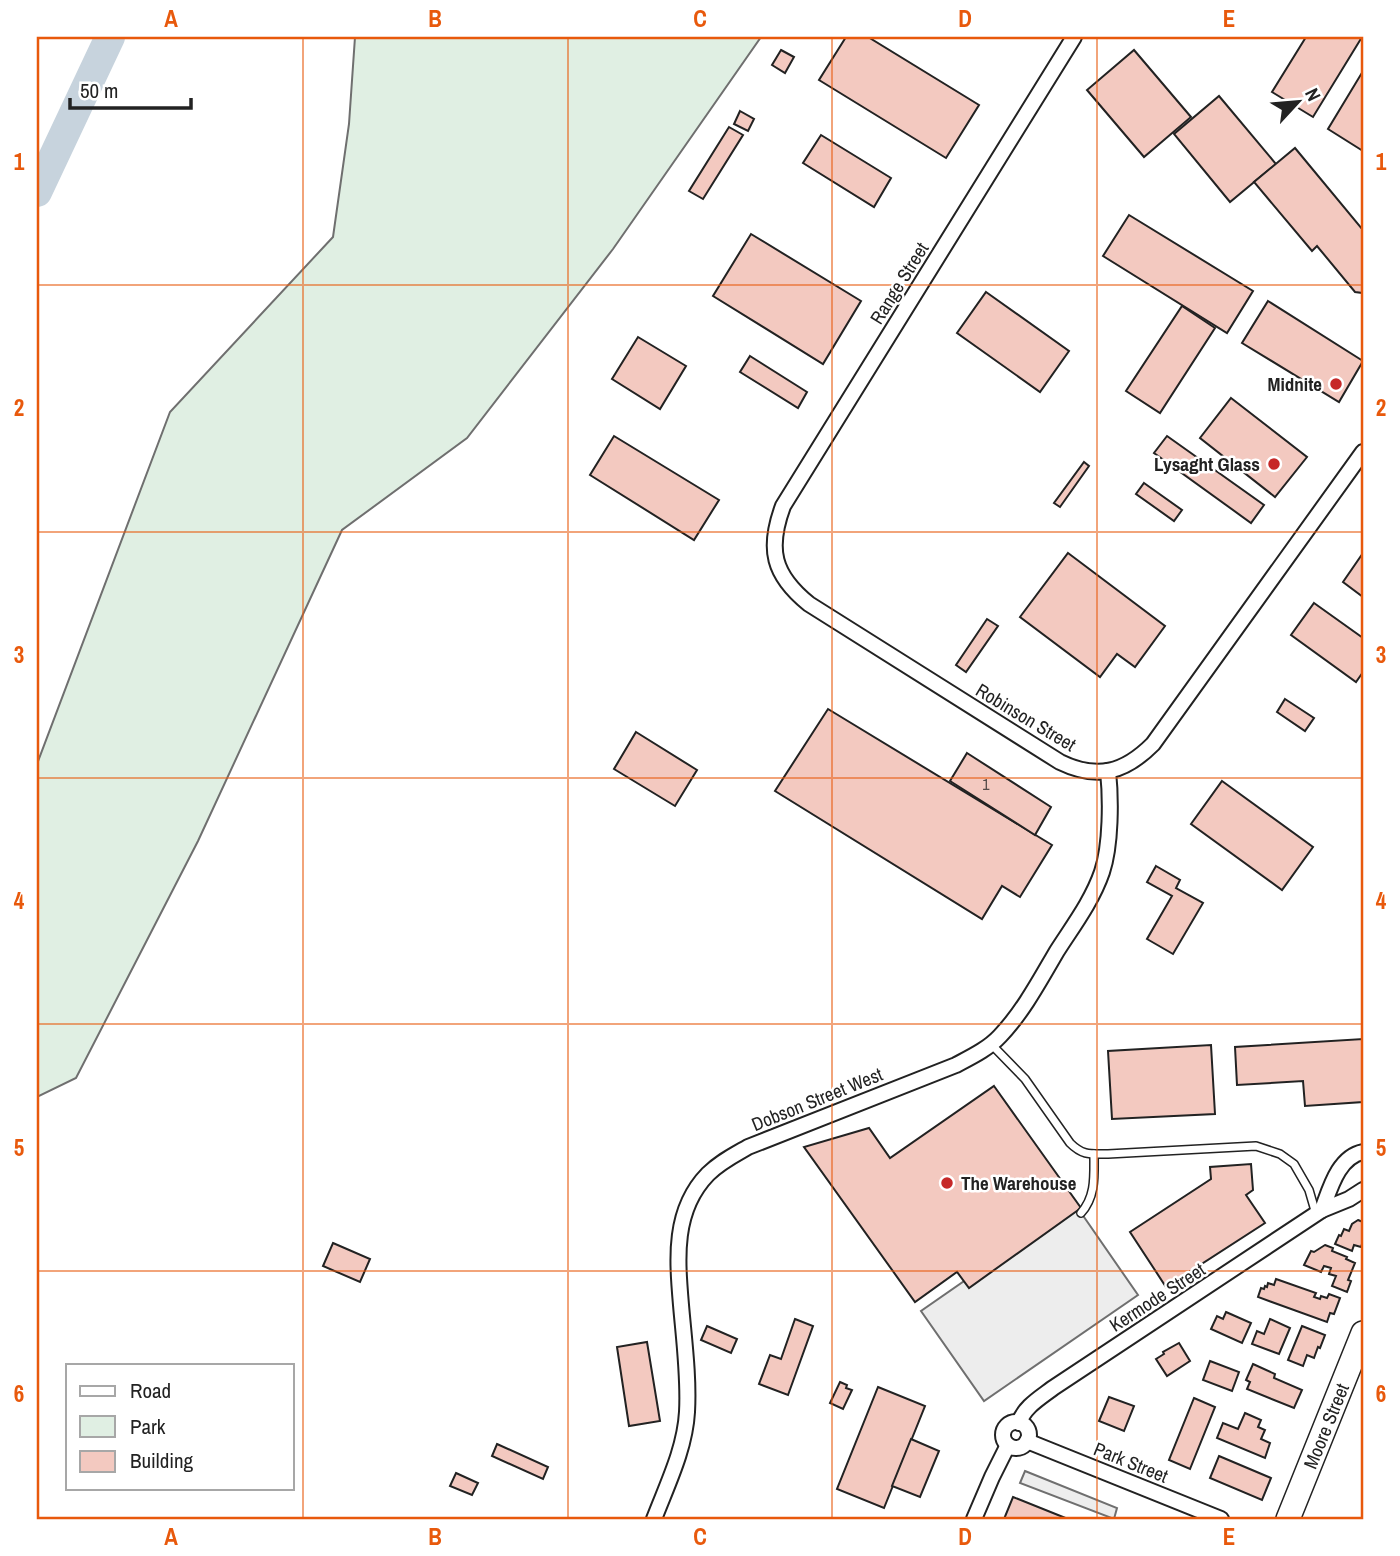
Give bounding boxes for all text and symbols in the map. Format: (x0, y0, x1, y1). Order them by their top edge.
text: A (164, 3, 178, 34)
text: B (428, 3, 442, 34)
text: C (693, 3, 707, 34)
text: D (958, 3, 972, 34)
text: E (1223, 3, 1235, 34)
scale bar (70, 66, 191, 110)
north arrow (1264, 66, 1334, 136)
text: 50 m (80, 76, 118, 105)
text: N (1299, 84, 1327, 105)
text: 1 (14, 146, 25, 177)
text: 1 (1376, 146, 1387, 177)
street label: Range Street (864, 237, 935, 329)
place label: Midnite (1267, 371, 1322, 397)
marker: Midnite (1328, 376, 1344, 392)
text: 2 (14, 392, 24, 423)
text: 2 (1376, 392, 1386, 423)
place label: Lysaght Glass (1154, 451, 1260, 477)
marker: Lysaght Glass (1266, 456, 1282, 472)
text: 3 (14, 639, 24, 670)
text: 3 (1376, 639, 1386, 670)
street label: Robinson Street (971, 677, 1082, 757)
house number: 1 (982, 773, 990, 795)
text: 4 (14, 885, 25, 916)
text: 4 (1376, 885, 1387, 916)
street label: Dobson Street West (748, 1061, 887, 1137)
text: 5 (14, 1132, 24, 1163)
text: 5 (1376, 1132, 1386, 1163)
place label: The Warehouse (961, 1170, 1077, 1196)
marker: The Warehouse (939, 1175, 955, 1191)
street label: Kermode Street (1104, 1256, 1210, 1338)
legend (66, 1364, 294, 1490)
text: Road (130, 1376, 171, 1405)
text: 6 (14, 1378, 24, 1409)
text: 6 (1376, 1378, 1386, 1409)
street label: Moore Street (1297, 1379, 1355, 1473)
text: Park (130, 1412, 166, 1441)
street label: Park Street (1090, 1435, 1173, 1489)
text: Building (130, 1446, 194, 1475)
text: A (164, 1521, 178, 1552)
text: B (428, 1521, 442, 1552)
text: C (693, 1521, 707, 1552)
text: D (958, 1521, 972, 1552)
text: E (1223, 1521, 1235, 1552)

